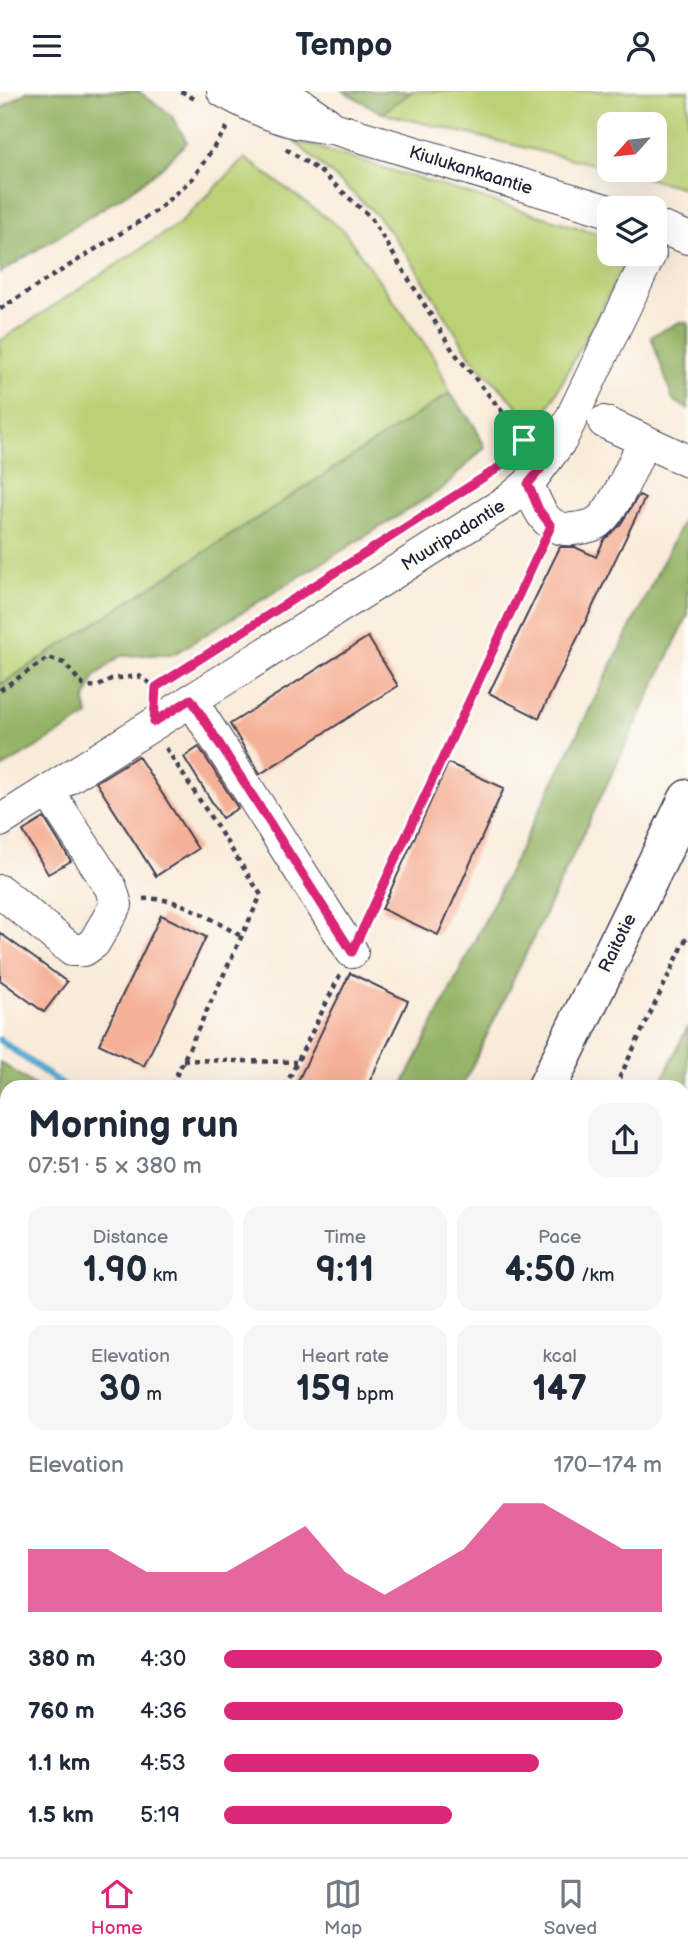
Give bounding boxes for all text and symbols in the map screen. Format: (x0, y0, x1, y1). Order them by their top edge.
text: Tempo (296, 26, 393, 65)
icon: menu (28, 27, 66, 65)
icon: person (622, 27, 660, 65)
north arrow (597, 112, 667, 182)
map controls (597, 112, 667, 266)
street label: Kiulukankaantie (406, 142, 536, 199)
button: layers (597, 196, 667, 266)
pin (494, 410, 554, 470)
icon: arrive (505, 421, 543, 459)
street label: Muuripadantie (398, 495, 509, 576)
street label: Raitotie (594, 910, 641, 976)
text: Morning run (28, 1103, 239, 1148)
button: share (588, 1103, 662, 1177)
text: 07:51 · 5 × 380 m (28, 1152, 202, 1180)
text: Distance (92, 1226, 168, 1249)
text: Time (324, 1226, 366, 1249)
text: Pace (538, 1226, 581, 1249)
text: 1.90 (83, 1249, 148, 1292)
text: 9:11 (316, 1249, 374, 1292)
text: 4:50 (505, 1249, 576, 1292)
text: km (148, 1264, 178, 1287)
text: /km (576, 1264, 615, 1287)
text: Elevation (91, 1345, 170, 1368)
text: Heart rate (301, 1345, 389, 1368)
text: kcal (543, 1345, 577, 1368)
text: 30 (99, 1368, 141, 1411)
text: 159 (296, 1368, 351, 1411)
text: 147 (532, 1368, 587, 1411)
text: m (141, 1383, 162, 1406)
text: bpm (351, 1383, 394, 1406)
text: Elevation (28, 1451, 124, 1479)
text: 170–174 m (554, 1451, 662, 1479)
text: 380 m (28, 1645, 95, 1673)
text: 4:30 (140, 1645, 186, 1673)
text: 760 m (28, 1697, 95, 1725)
text: 4:36 (140, 1697, 187, 1725)
text: 1.1 km (28, 1749, 90, 1777)
text: 4:53 (140, 1749, 186, 1777)
text: 1.5 km (28, 1801, 94, 1829)
text: 5:19 (140, 1801, 180, 1829)
tab: Home (91, 1875, 142, 1940)
tab: Map (324, 1875, 362, 1940)
tab: Saved (544, 1875, 597, 1940)

